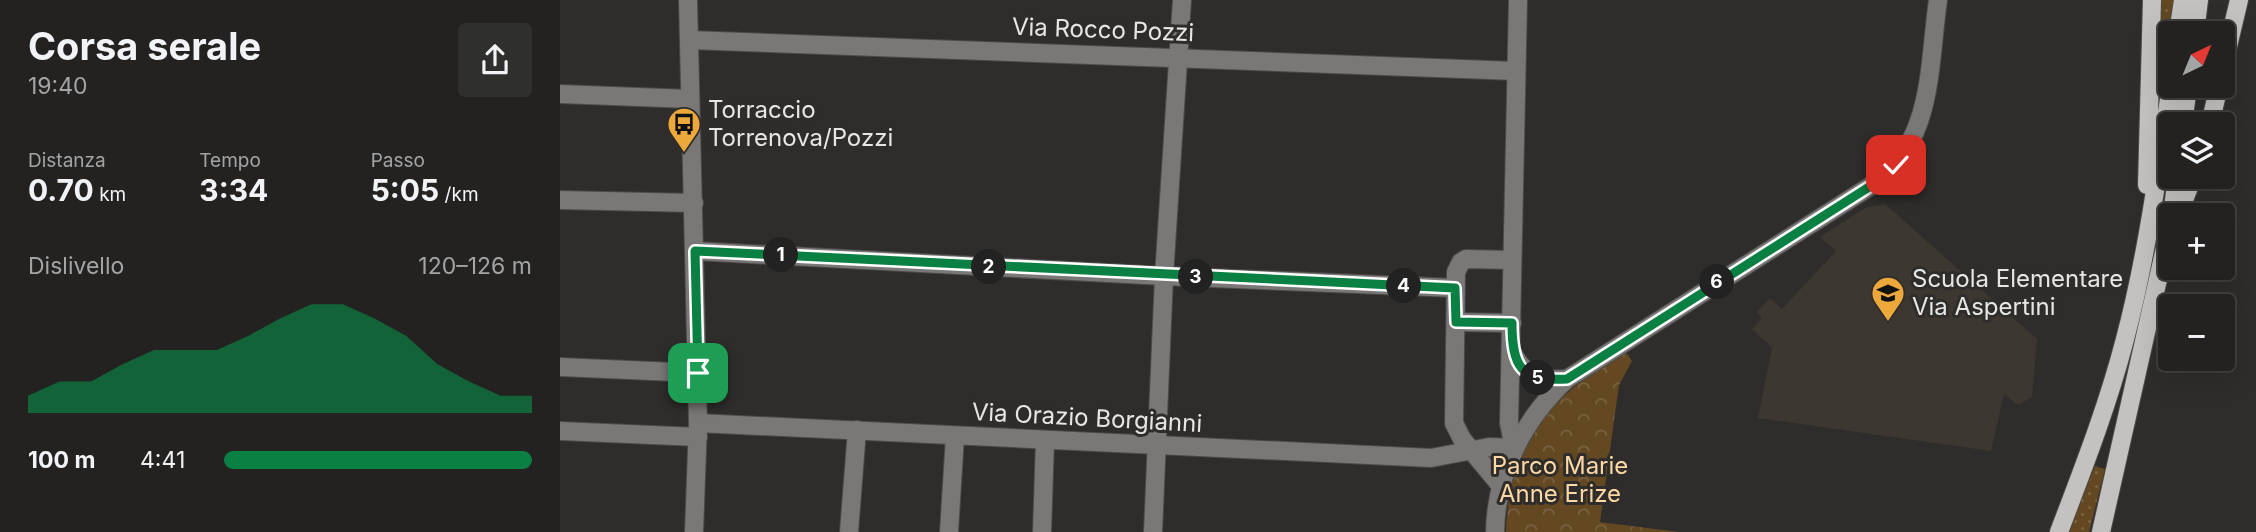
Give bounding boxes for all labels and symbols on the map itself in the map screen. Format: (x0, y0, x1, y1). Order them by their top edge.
street label: Via Rocco Pozzi (1011, 12, 1195, 47)
north arrow (2158, 21, 2235, 98)
place label: Torraccio Torrenova/Pozzi (708, 95, 893, 152)
bus stop icon: Torraccio Torrenova/Pozzi (665, 105, 703, 154)
pin (1866, 135, 1926, 195)
pin: 1 (764, 238, 798, 272)
pin: 2 (972, 250, 1006, 284)
pin: 3 (1178, 260, 1214, 294)
pin: 6 (1700, 264, 1734, 300)
place label: Scuola Elementare Via Aspertini (1912, 264, 2123, 321)
pin: 4 (1386, 268, 1422, 304)
school or university icon: Scuola Elementare Via Aspertini (1869, 274, 1907, 323)
pin (668, 343, 728, 403)
pin: 5 (1520, 360, 1556, 396)
street label: Via Orazio Borgianni (971, 397, 1203, 438)
park label: Parco Marie Anne Erize (1492, 451, 1628, 508)

